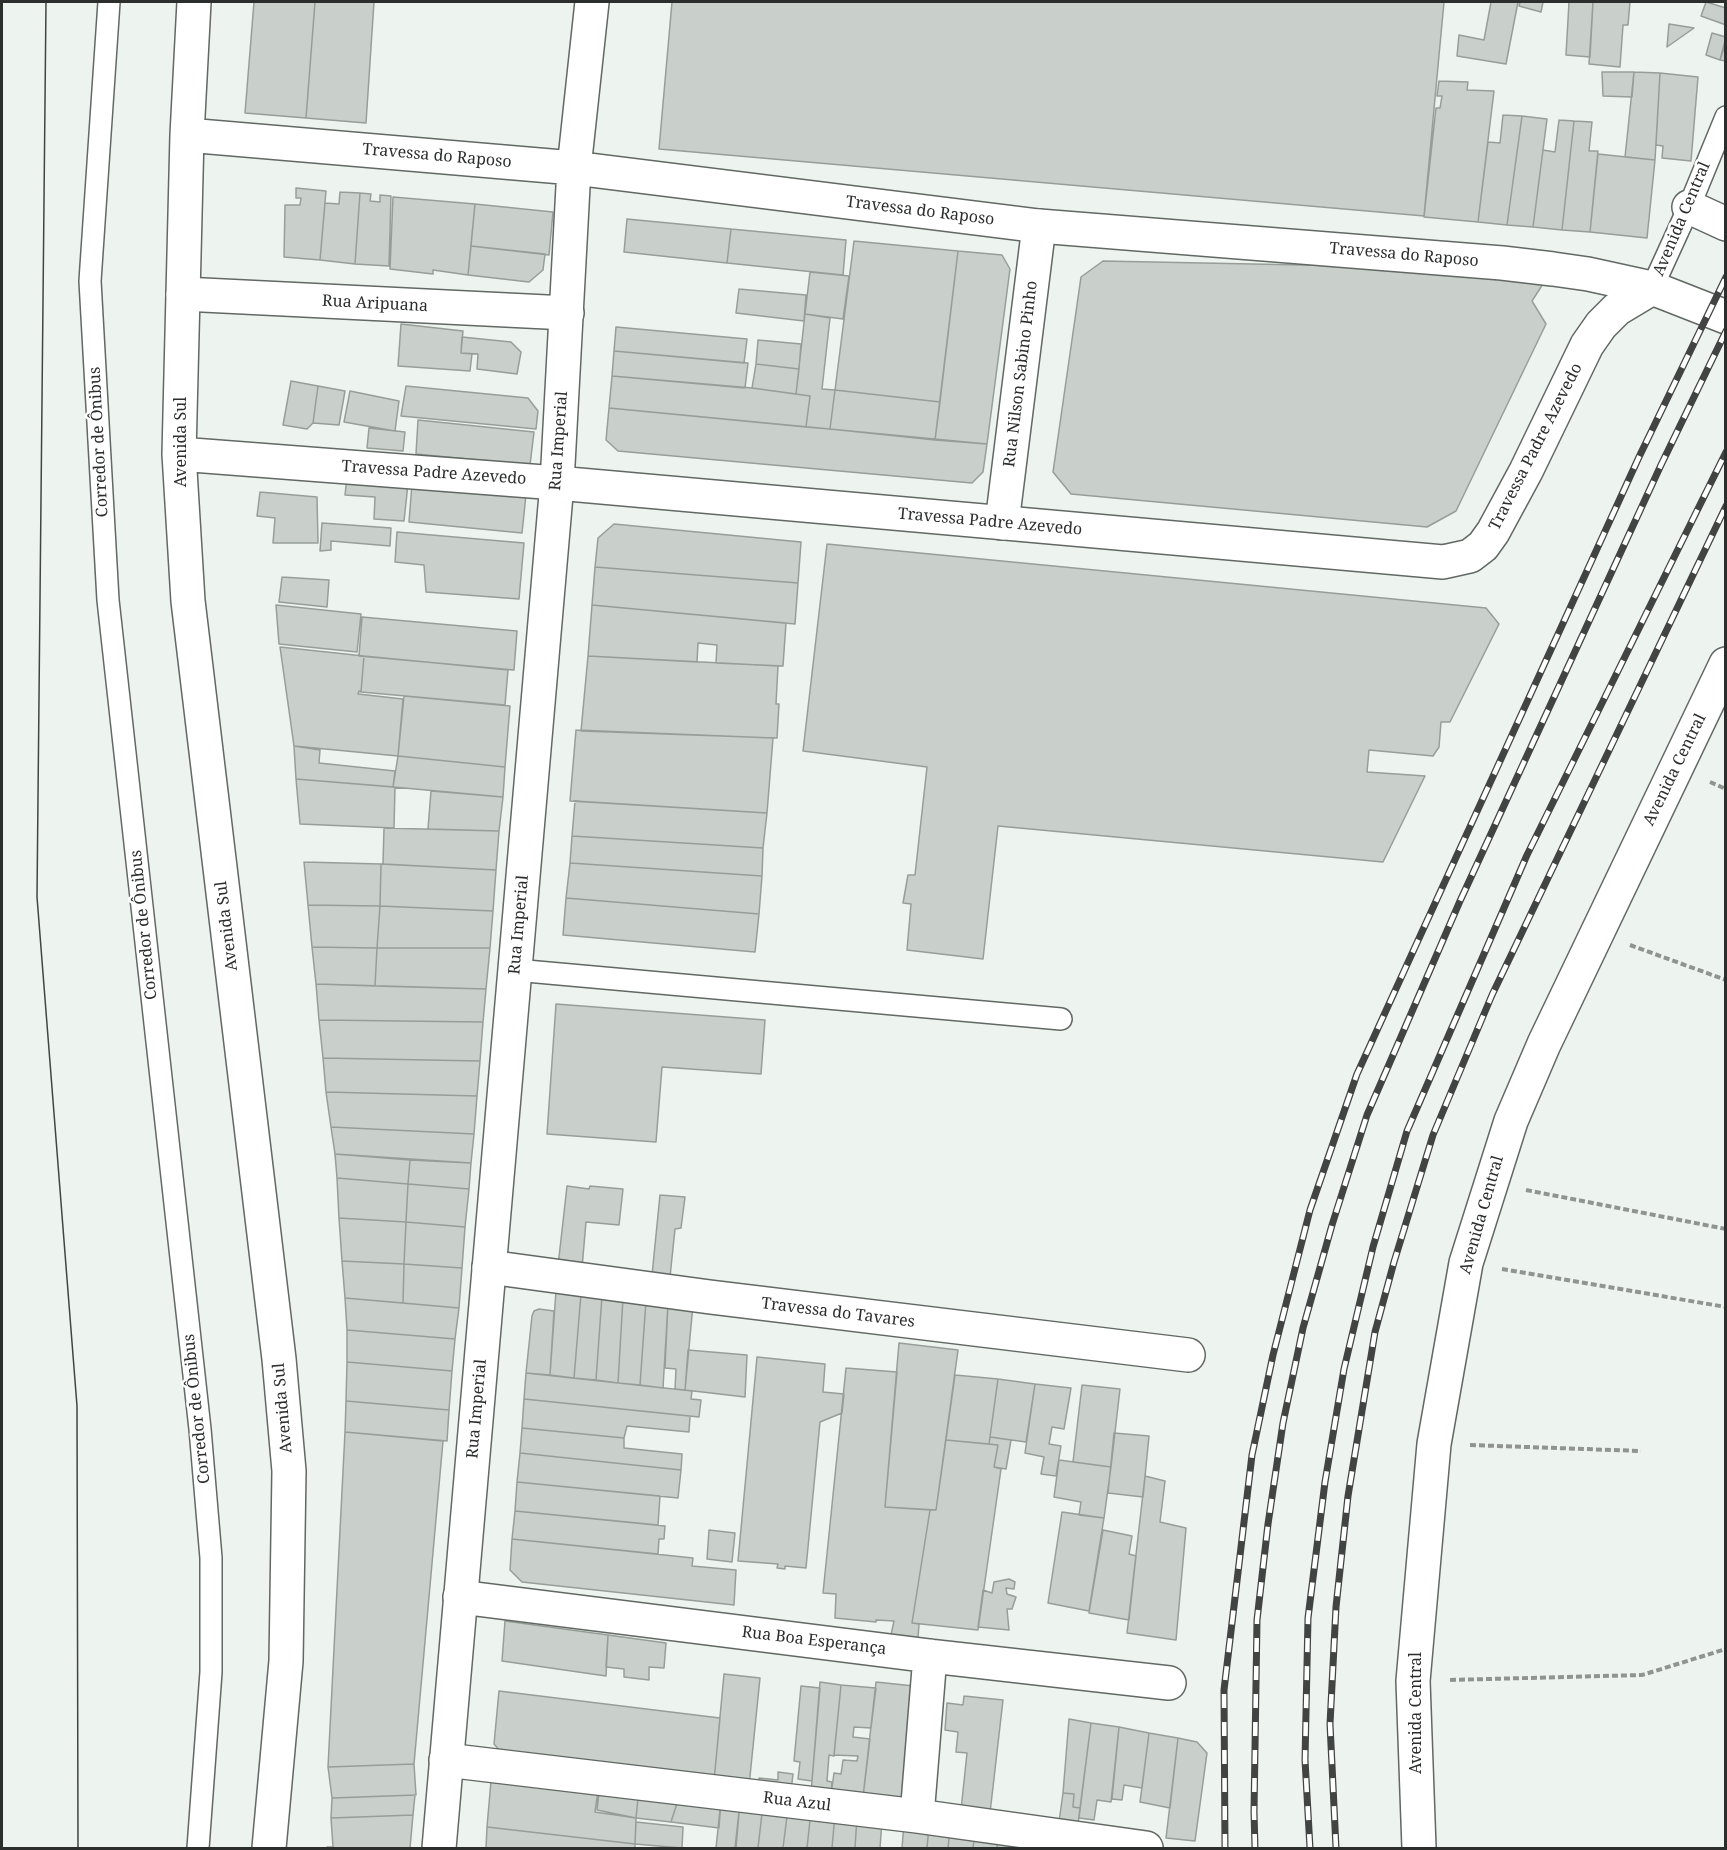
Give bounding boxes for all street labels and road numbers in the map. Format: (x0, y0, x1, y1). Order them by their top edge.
street label: Travessa do Raposo (362, 140, 512, 172)
street label: Avenida Central (1649, 159, 1715, 279)
street label: Travessa do Raposo (845, 192, 995, 230)
street label: Travessa do Raposo (1329, 239, 1479, 271)
street label: Rua Nilson Sabino Pinho (1000, 280, 1042, 468)
street label: Rua Aripuana (322, 292, 428, 316)
street label: Travessa Padre Azevedo (1485, 360, 1587, 534)
street label: Corredor de Ônibus (85, 366, 113, 518)
street label: Rua Imperial (546, 391, 572, 491)
street label: Avenida Sul (171, 397, 191, 487)
street label: Travessa Padre Azevedo (341, 457, 527, 489)
street label: Travessa Padre Azevedo (897, 504, 1083, 540)
street label: Avenida Central (1640, 711, 1710, 829)
street label: Corredor de Ônibus (127, 849, 161, 1001)
street label: Rua Imperial (505, 874, 533, 976)
street label: Avenida Sul (212, 880, 242, 972)
street label: Avenida Central (1456, 1154, 1508, 1276)
street label: Travessa do Tavares (760, 1294, 916, 1332)
street label: Corredor de Ônibus (180, 1333, 214, 1485)
street label: Rua Imperial (463, 1358, 491, 1460)
street label: Avenida Sul (269, 1362, 297, 1454)
street label: Rua Boa Esperança (741, 1623, 887, 1659)
street label: Avenida Central (1406, 1652, 1426, 1774)
street label: Rua Azul (762, 1788, 832, 1816)

